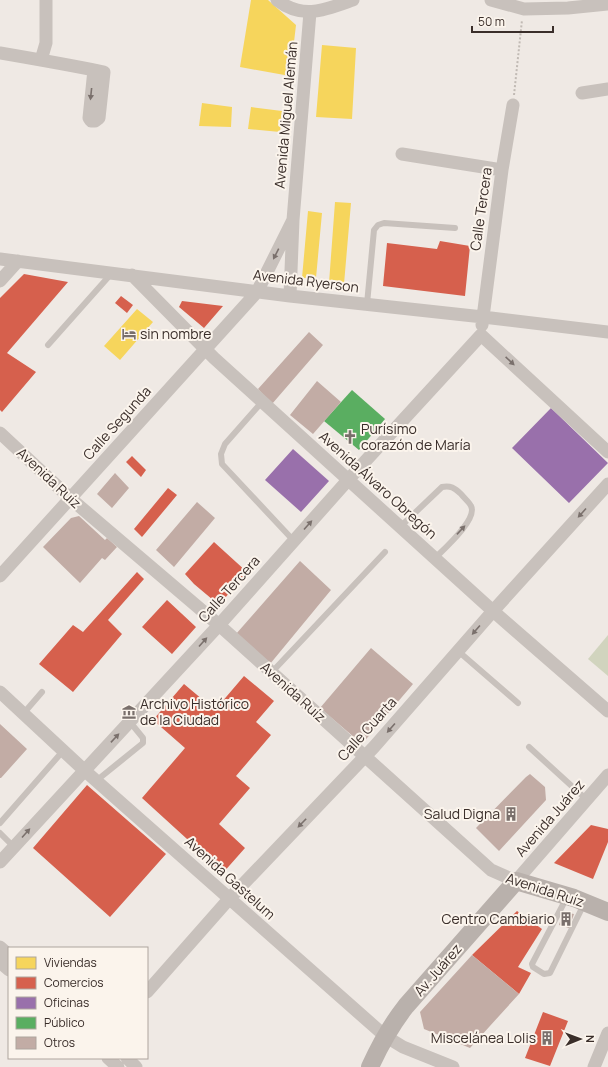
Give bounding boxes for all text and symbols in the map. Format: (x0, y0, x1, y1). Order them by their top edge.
scale bar (472, 8, 553, 34)
text: 50 m (478, 13, 505, 30)
street label: Avenida Miguel Alemán (270, 41, 301, 189)
one-way arrow (88, 88, 95, 100)
street label: Calle Tercera (465, 166, 496, 252)
one-way arrow (273, 249, 279, 260)
street label: Avenida Ryerson (252, 265, 360, 296)
place label: sin nombre (140, 324, 212, 343)
hotel icon: sin nombre (121, 326, 137, 342)
one-way arrow (505, 356, 515, 366)
street label: Calle Segunda (78, 382, 155, 464)
place label: Purísimo corazón de María (361, 419, 471, 454)
street label: Avenida Álvaro Obregón (315, 427, 441, 543)
church icon: Purísimo corazón de María (342, 429, 358, 445)
street label: Avenida Ruíz (13, 443, 86, 512)
one-way arrow (578, 508, 587, 517)
one-way arrow (303, 520, 312, 529)
one-way arrow (457, 525, 466, 535)
street label: Calle Tercera (193, 551, 264, 626)
one-way arrow (472, 625, 481, 635)
one-way arrow (198, 637, 207, 648)
street label: Avenida Ruíz (257, 657, 330, 726)
street label: Calle Cuarta (333, 693, 400, 765)
place label: Archivo Histórico de la Ciudad (140, 694, 249, 729)
museum icon: Archivo Histórico de la Ciudad (121, 704, 137, 720)
one-way arrow (386, 723, 395, 733)
one-way arrow (110, 733, 119, 743)
street label: Avenida Juárez (511, 775, 588, 860)
place label: Salud Digna (424, 804, 500, 823)
building icon: Salud Digna (503, 806, 519, 822)
one-way arrow (297, 818, 307, 828)
one-way arrow (22, 828, 31, 839)
street label: Avenida Gastelum (181, 832, 280, 923)
street label: Avenida Ruíz (504, 868, 587, 911)
place label: Centro Cambiario (442, 909, 555, 928)
building icon: Centro Cambiario (558, 911, 574, 927)
street label: Av. Juárez (410, 939, 466, 1000)
legend (8, 947, 148, 1059)
text: Viviendas (44, 954, 97, 971)
text: Comercios (44, 974, 104, 991)
text: Oficinas (44, 994, 89, 1011)
text: Público (44, 1014, 85, 1031)
north arrow (560, 1019, 600, 1059)
place label: Miscelánea Lolis (431, 1028, 536, 1047)
building icon: Miscelánea Lolis (539, 1030, 555, 1046)
text: Otros (44, 1034, 75, 1051)
text: N (583, 1035, 598, 1043)

